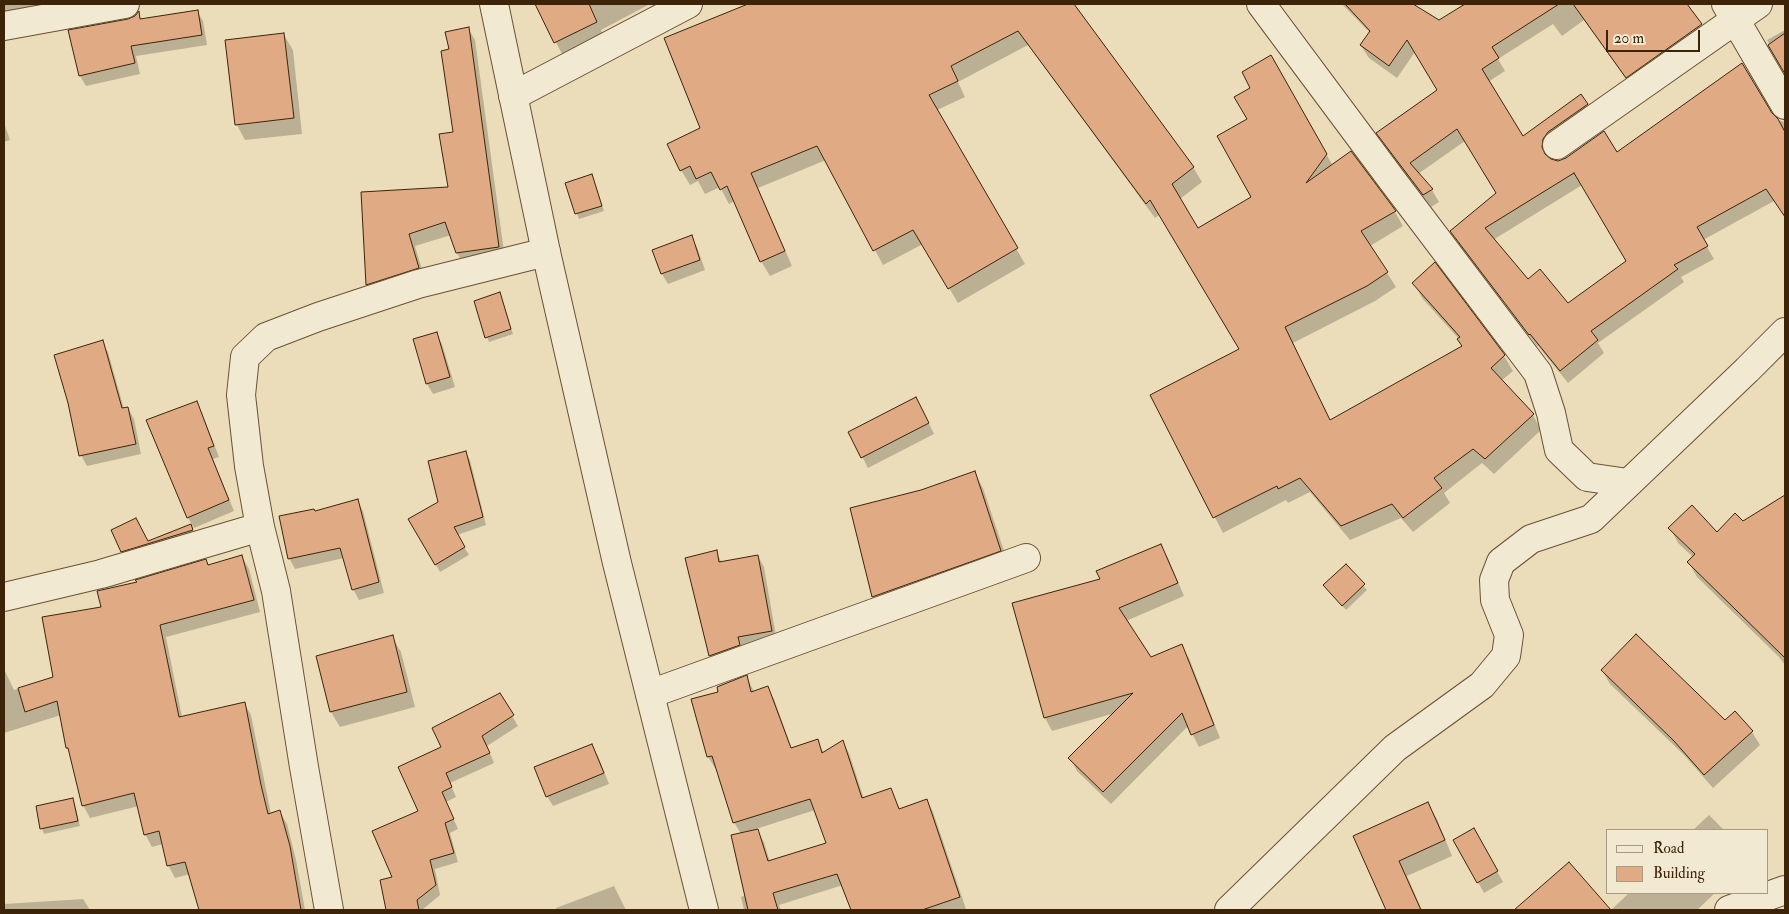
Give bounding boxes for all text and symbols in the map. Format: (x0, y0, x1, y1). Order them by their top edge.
scale bar (1609, 20, 1703, 52)
text: 20 m (1614, 29, 1644, 48)
legend (1606, 829, 1769, 894)
text: Road (1653, 839, 1684, 858)
text: Building (1653, 864, 1705, 883)

